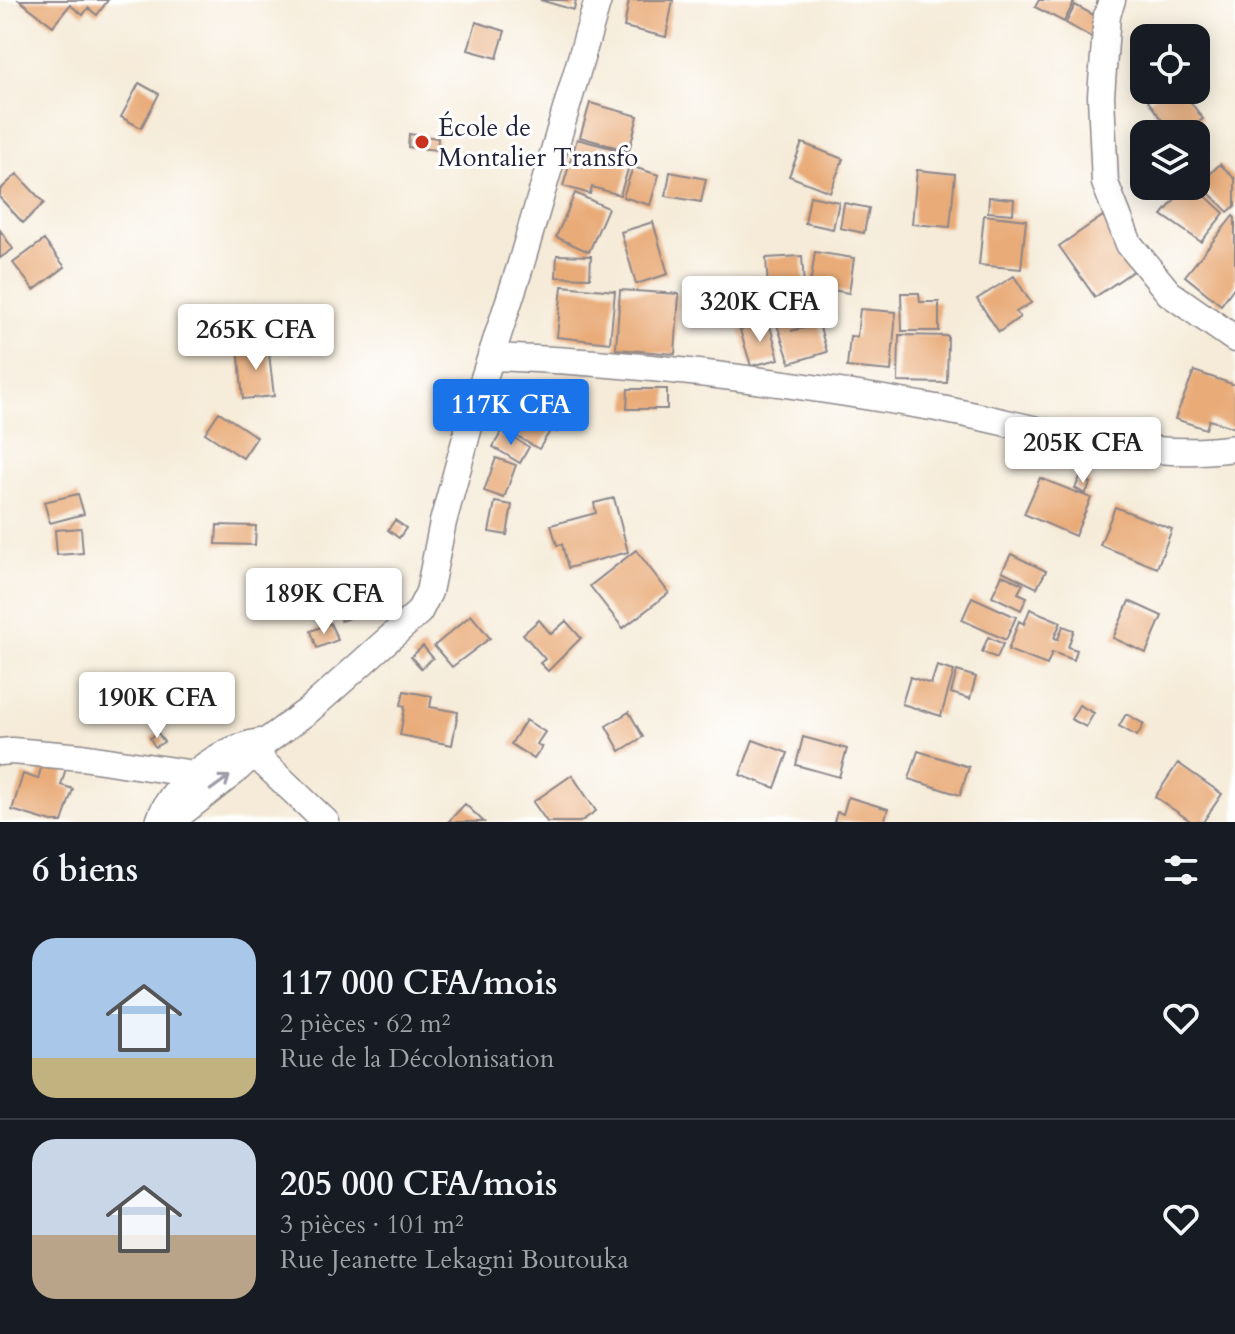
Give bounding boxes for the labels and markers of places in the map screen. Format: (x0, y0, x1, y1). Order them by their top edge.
place label: École de Montalier Transfo (438, 110, 638, 175)
marker: École de Montalier Transfo (413, 133, 431, 151)
pin: 320K CFA (677, 276, 843, 344)
pin: 265K CFA (173, 304, 339, 372)
pin: 117K CFA (428, 379, 594, 447)
pin: 205K CFA (1000, 417, 1166, 485)
pin: 189K CFA (241, 568, 407, 636)
pin: 190K CFA (74, 672, 240, 740)

